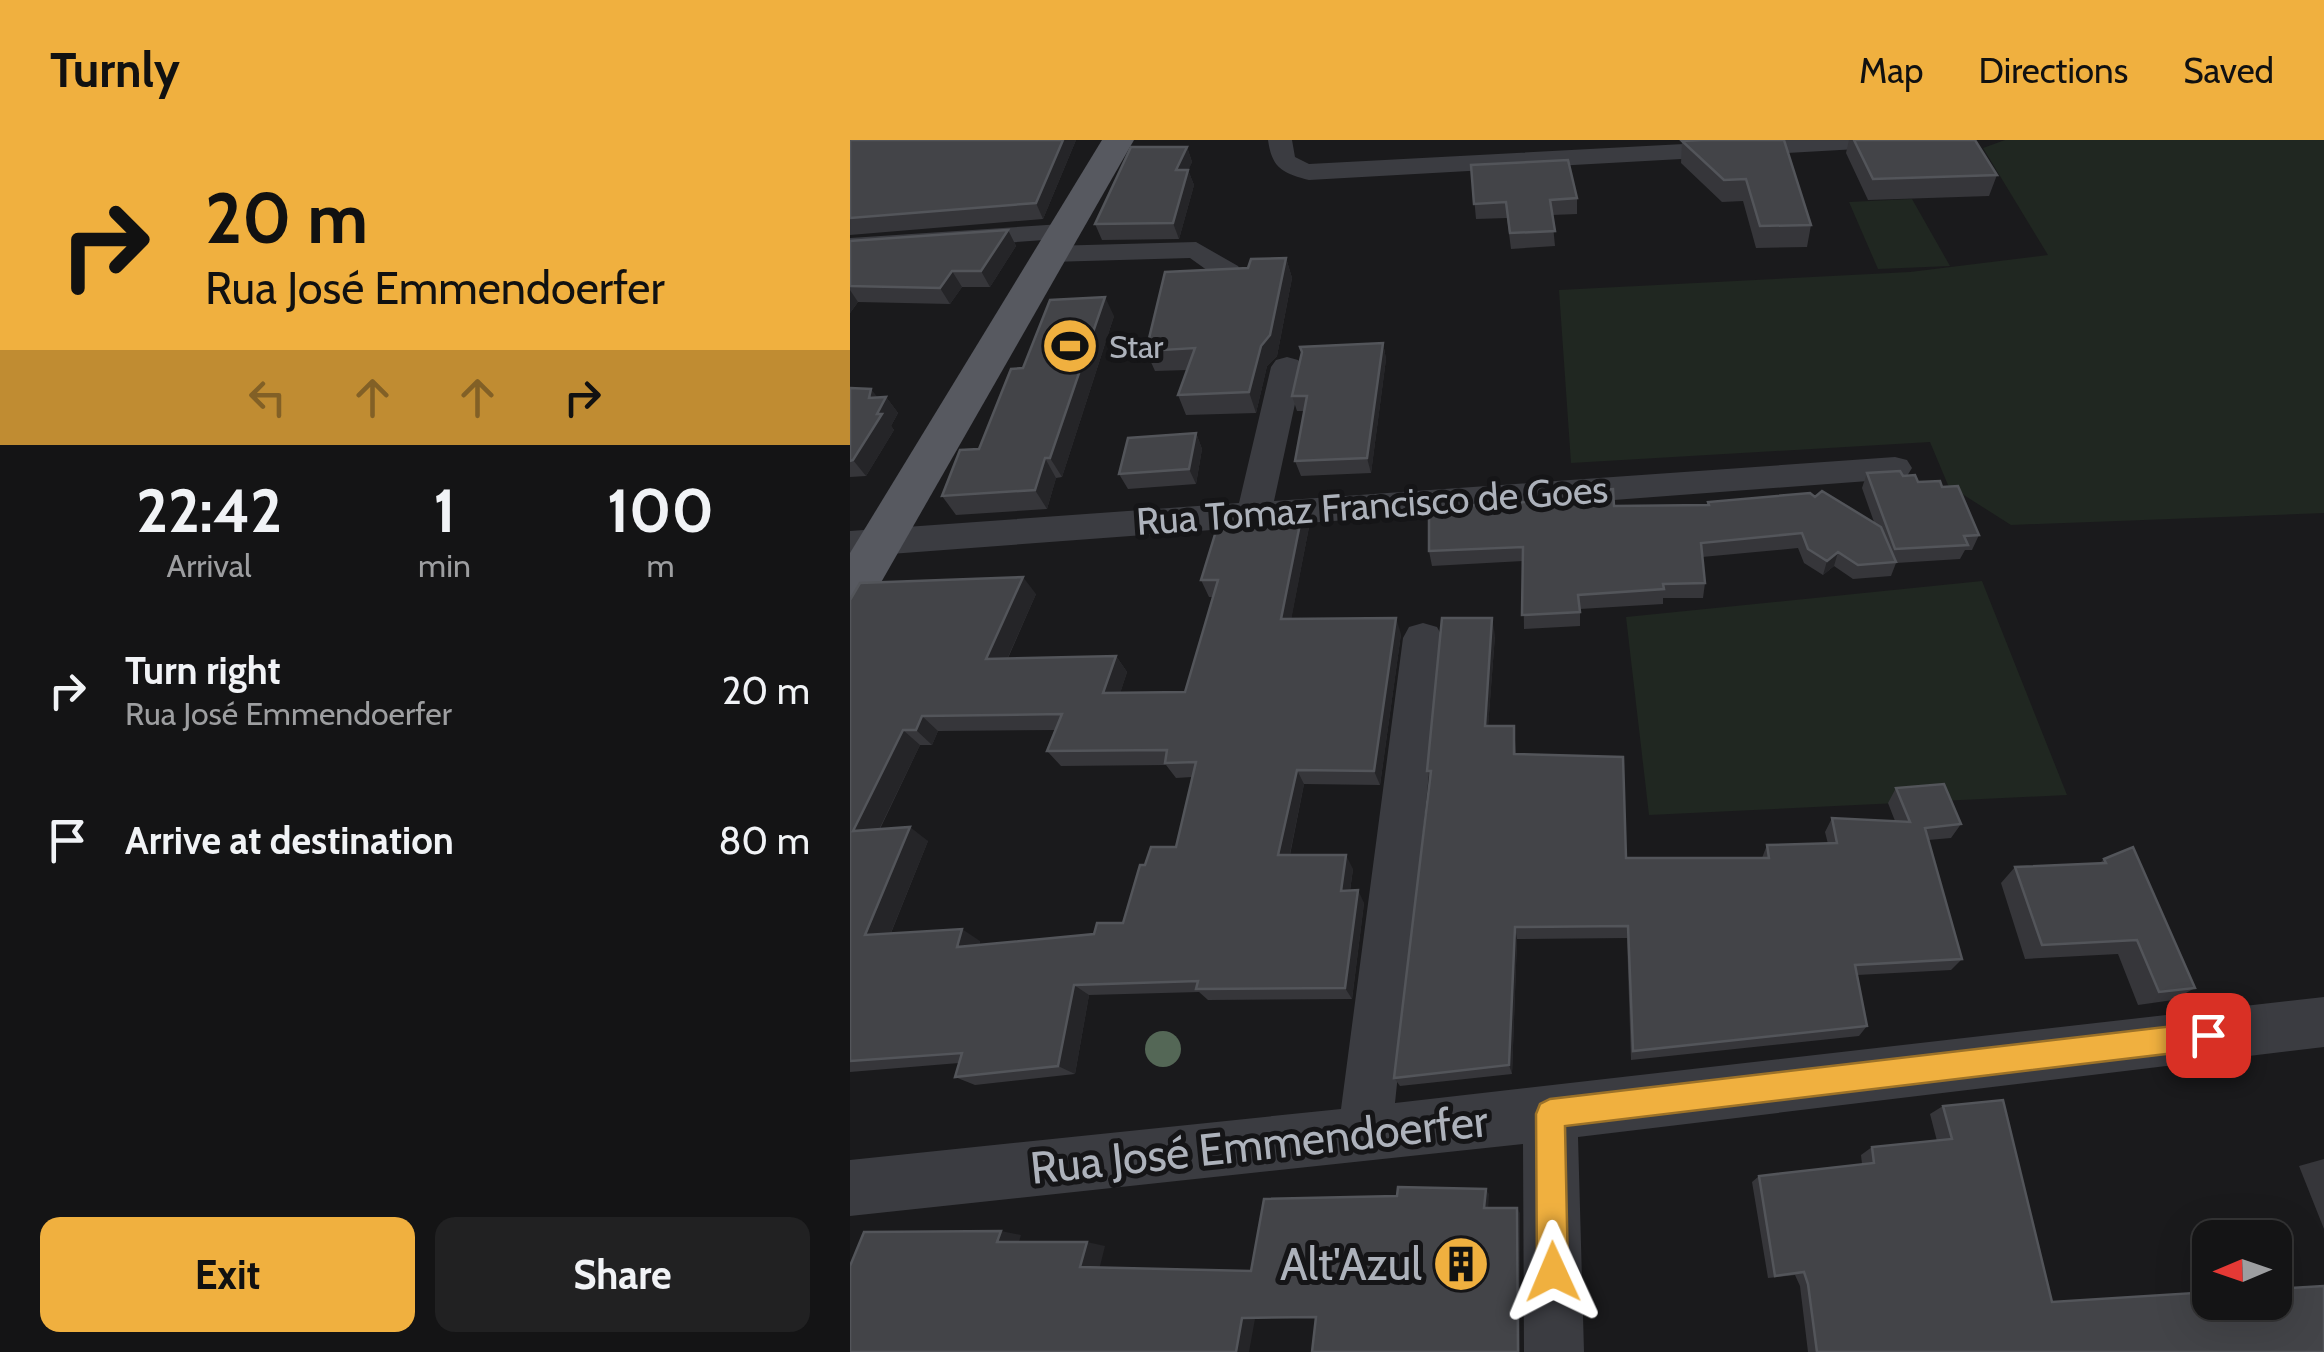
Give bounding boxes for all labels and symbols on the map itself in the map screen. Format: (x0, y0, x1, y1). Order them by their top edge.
sports icon: Star (1040, 316, 1100, 376)
place label: Star (1109, 327, 1164, 366)
street label: Rua Tomaz Francisco de Goes (1135, 465, 1609, 545)
pin (2166, 993, 2251, 1078)
street label: Rua José Emmendoerfer (1028, 1093, 1491, 1195)
position arrow (1501, 1220, 1605, 1324)
north arrow (2192, 1220, 2292, 1320)
building icon: Alt'Azul (1431, 1234, 1491, 1294)
place label: Alt'Azul (1280, 1237, 1422, 1291)

